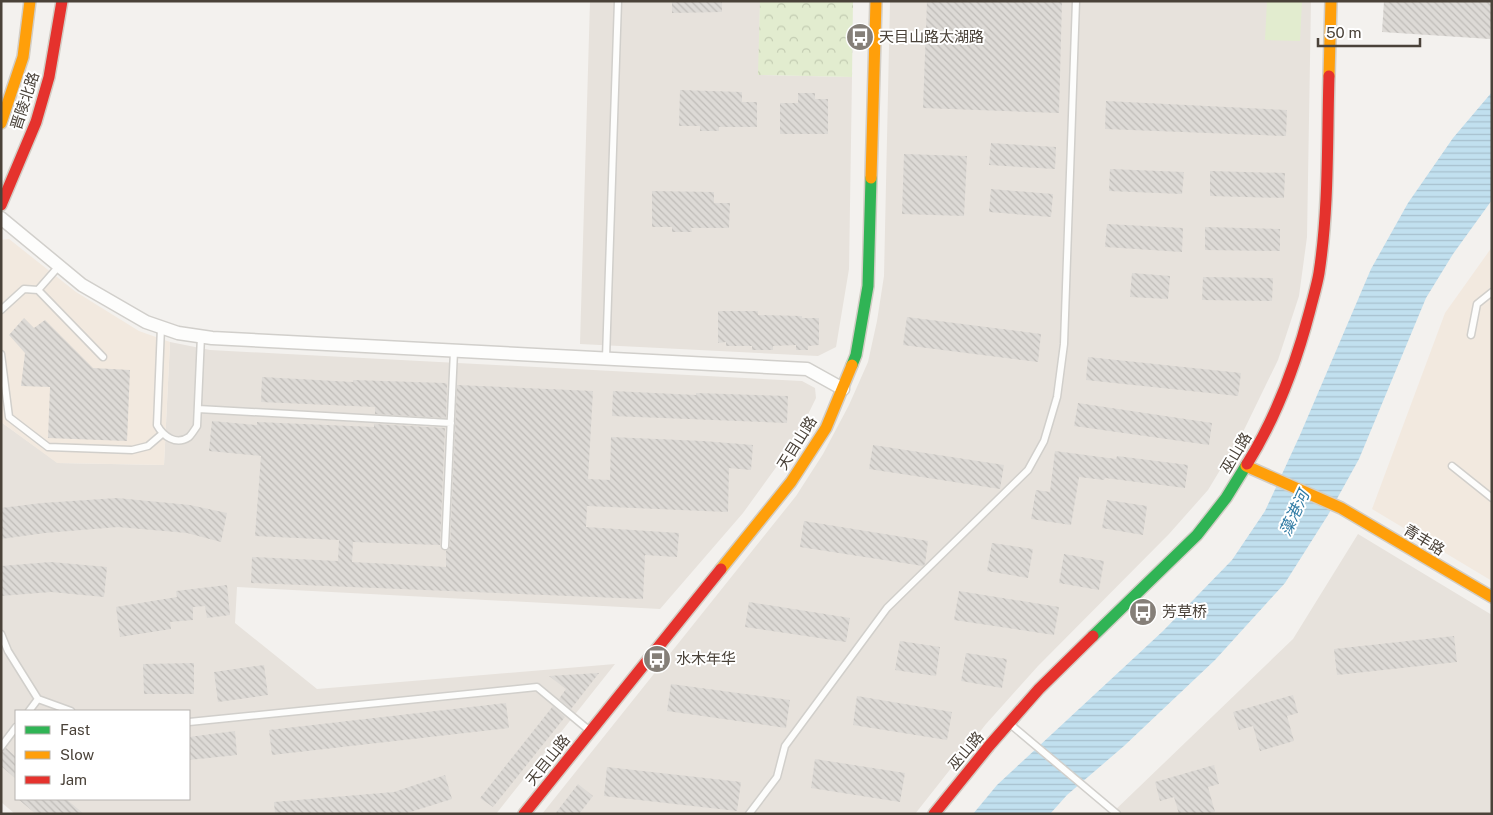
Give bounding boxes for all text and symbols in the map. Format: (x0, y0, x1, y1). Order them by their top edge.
scale bar (1318, 15, 1420, 47)
bus stop icon: 天目山路太湖路 (845, 22, 875, 52)
text: 50 m (1326, 24, 1361, 41)
place label: 天目山路太湖路 (879, 28, 984, 45)
street label: 晋陵北路 (7, 70, 42, 132)
street label: 天目山路 (773, 413, 820, 473)
street label: 巫山路 (1217, 429, 1254, 476)
water label: 藻港河 (1276, 485, 1314, 539)
street label: 青丰路 (1401, 521, 1448, 558)
bus stop icon: 芳草桥 (1128, 597, 1158, 627)
place label: 芳草桥 (1162, 603, 1207, 620)
bus stop icon: 水木年华 (642, 644, 672, 674)
place label: 水木年华 (676, 650, 736, 667)
legend (15, 710, 190, 800)
text: Fast (60, 721, 90, 738)
street label: 巫山路 (945, 728, 987, 773)
street label: 天目山路 (522, 731, 573, 788)
text: Slow (60, 746, 95, 763)
text: Jam (60, 771, 87, 788)

